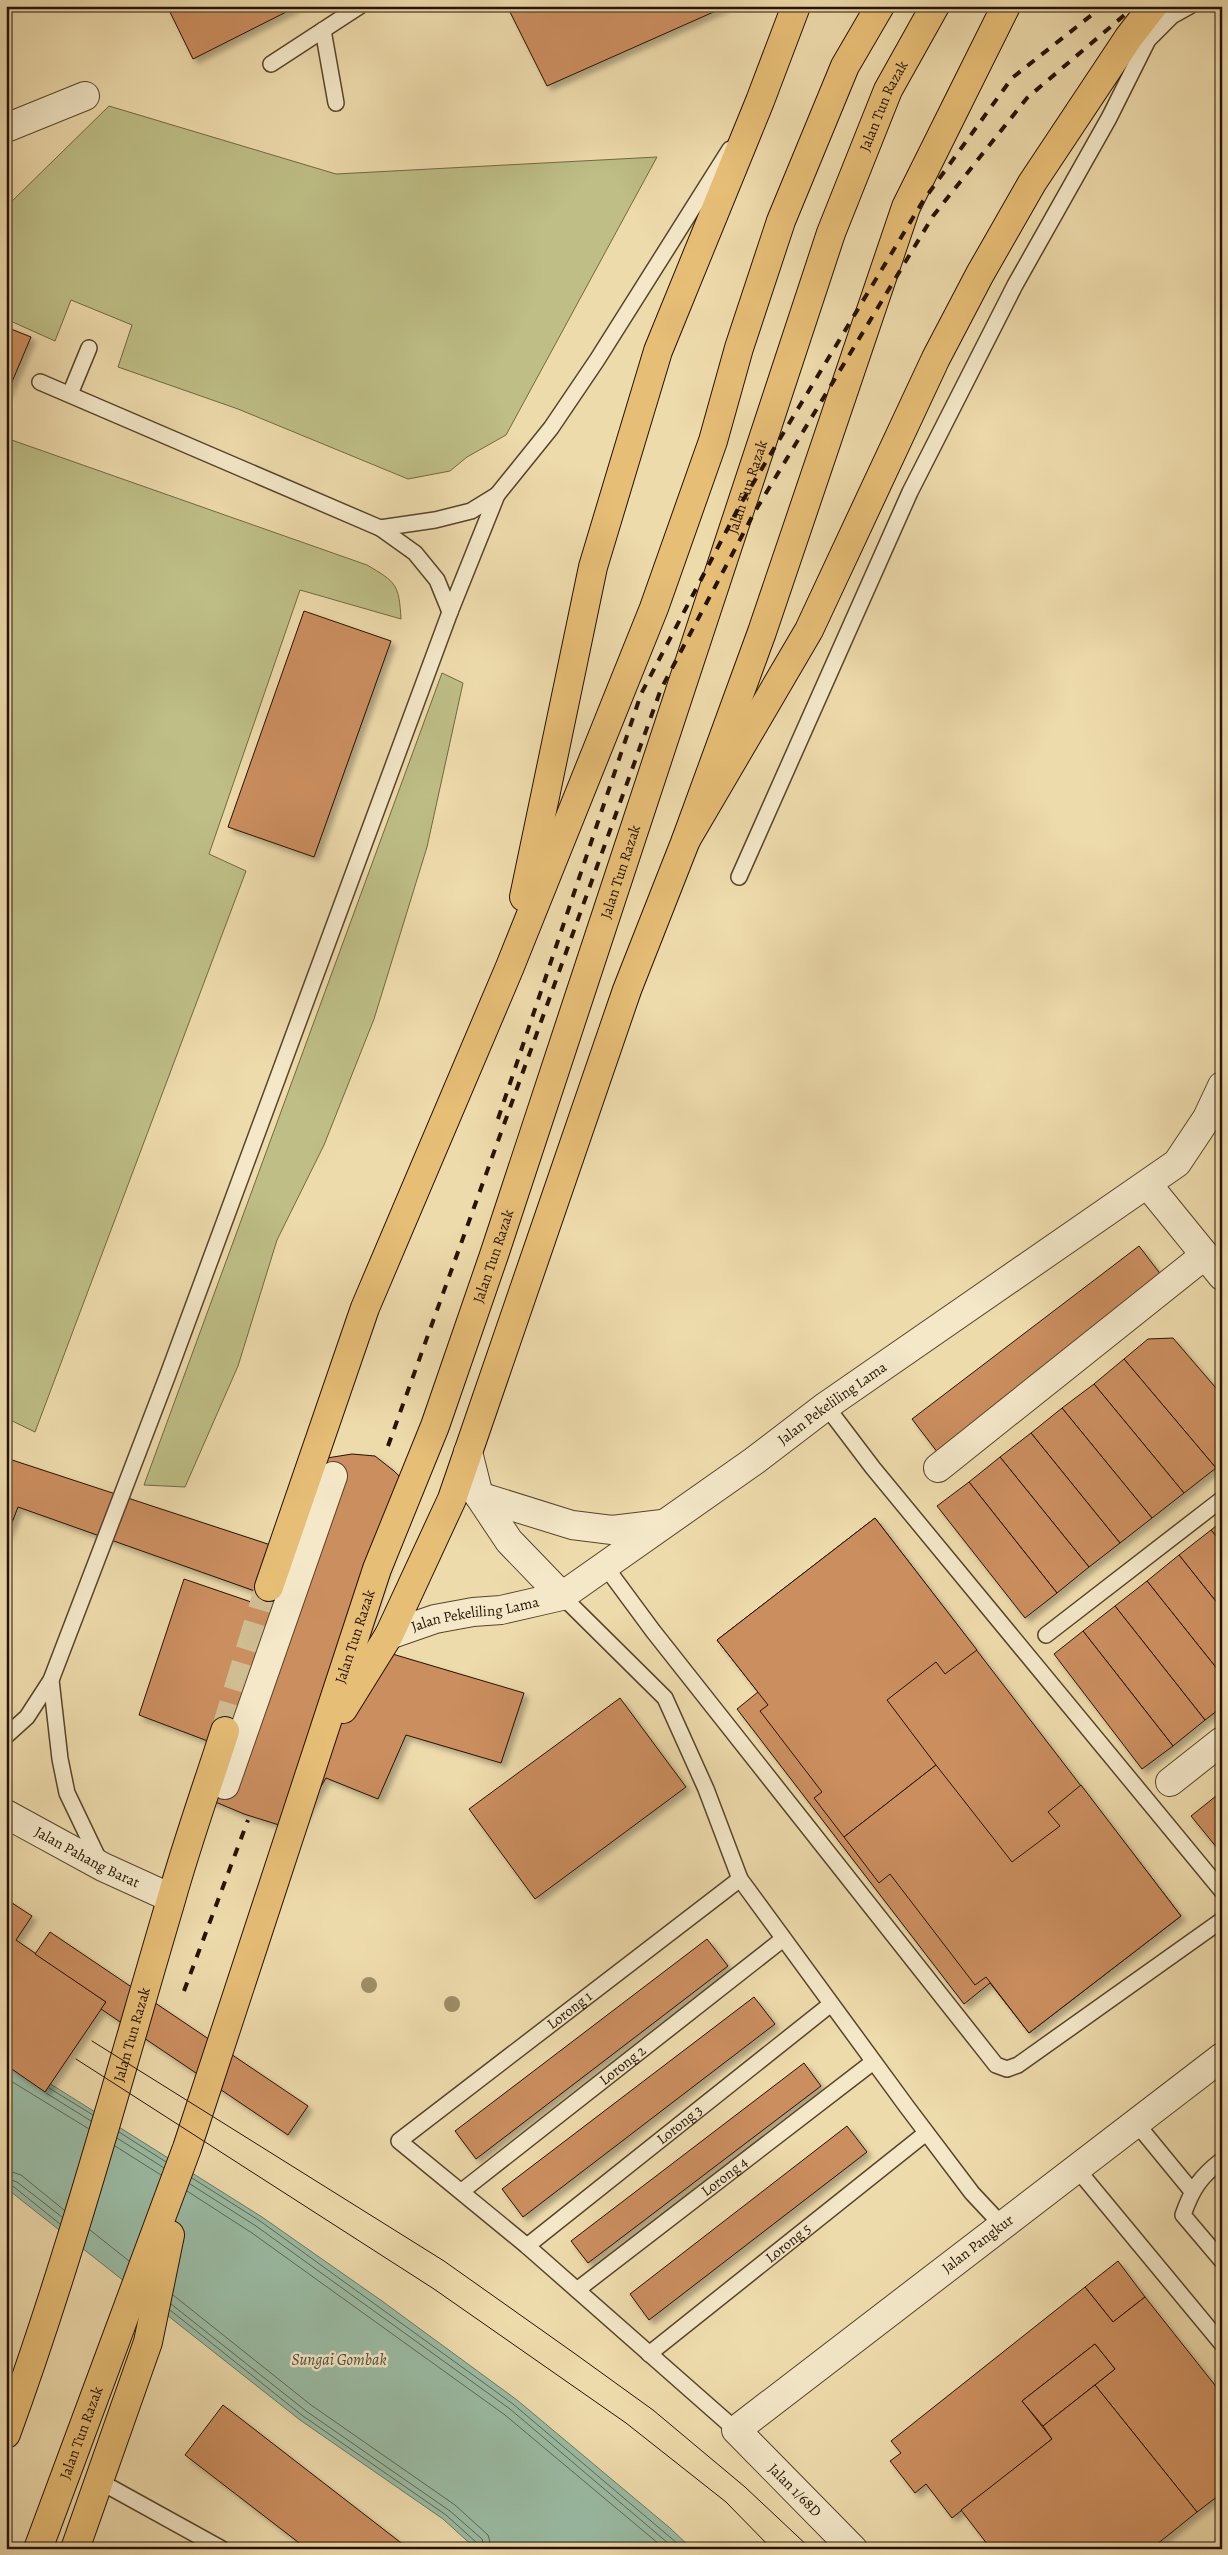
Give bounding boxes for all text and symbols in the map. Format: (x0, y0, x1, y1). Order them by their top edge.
street label: Jalan Tun Razak (855, 56, 913, 154)
street label: Jalan Tun Razak (722, 437, 772, 537)
street label: Jalan Tun Razak (596, 822, 645, 921)
street label: Jalan Tun Razak (468, 1206, 519, 1306)
street label: Jalan Pekeliling Lama (774, 1357, 891, 1449)
street label: Jalan Tun Razak (330, 1587, 380, 1686)
street label: Jalan Pekeliling Lama (408, 1592, 541, 1637)
street label: Jalan Pahang Barat (31, 1822, 143, 1892)
street label: Jalan Tun Razak (109, 1984, 155, 2084)
street label: Lorong 1 (543, 1986, 596, 2034)
street label: Lorong 2 (595, 2040, 650, 2090)
street label: Lorong 3 (653, 2100, 707, 2149)
street label: Lorong 4 (697, 2152, 752, 2201)
street label: Jalan Pangkur (938, 2210, 1018, 2278)
street label: Lorong 5 (761, 2219, 815, 2267)
water label: Sungai Gombak (291, 2349, 387, 2371)
street label: Jalan Tun Razak (55, 2383, 108, 2482)
street label: Jalan 1/68D (764, 2459, 826, 2521)

